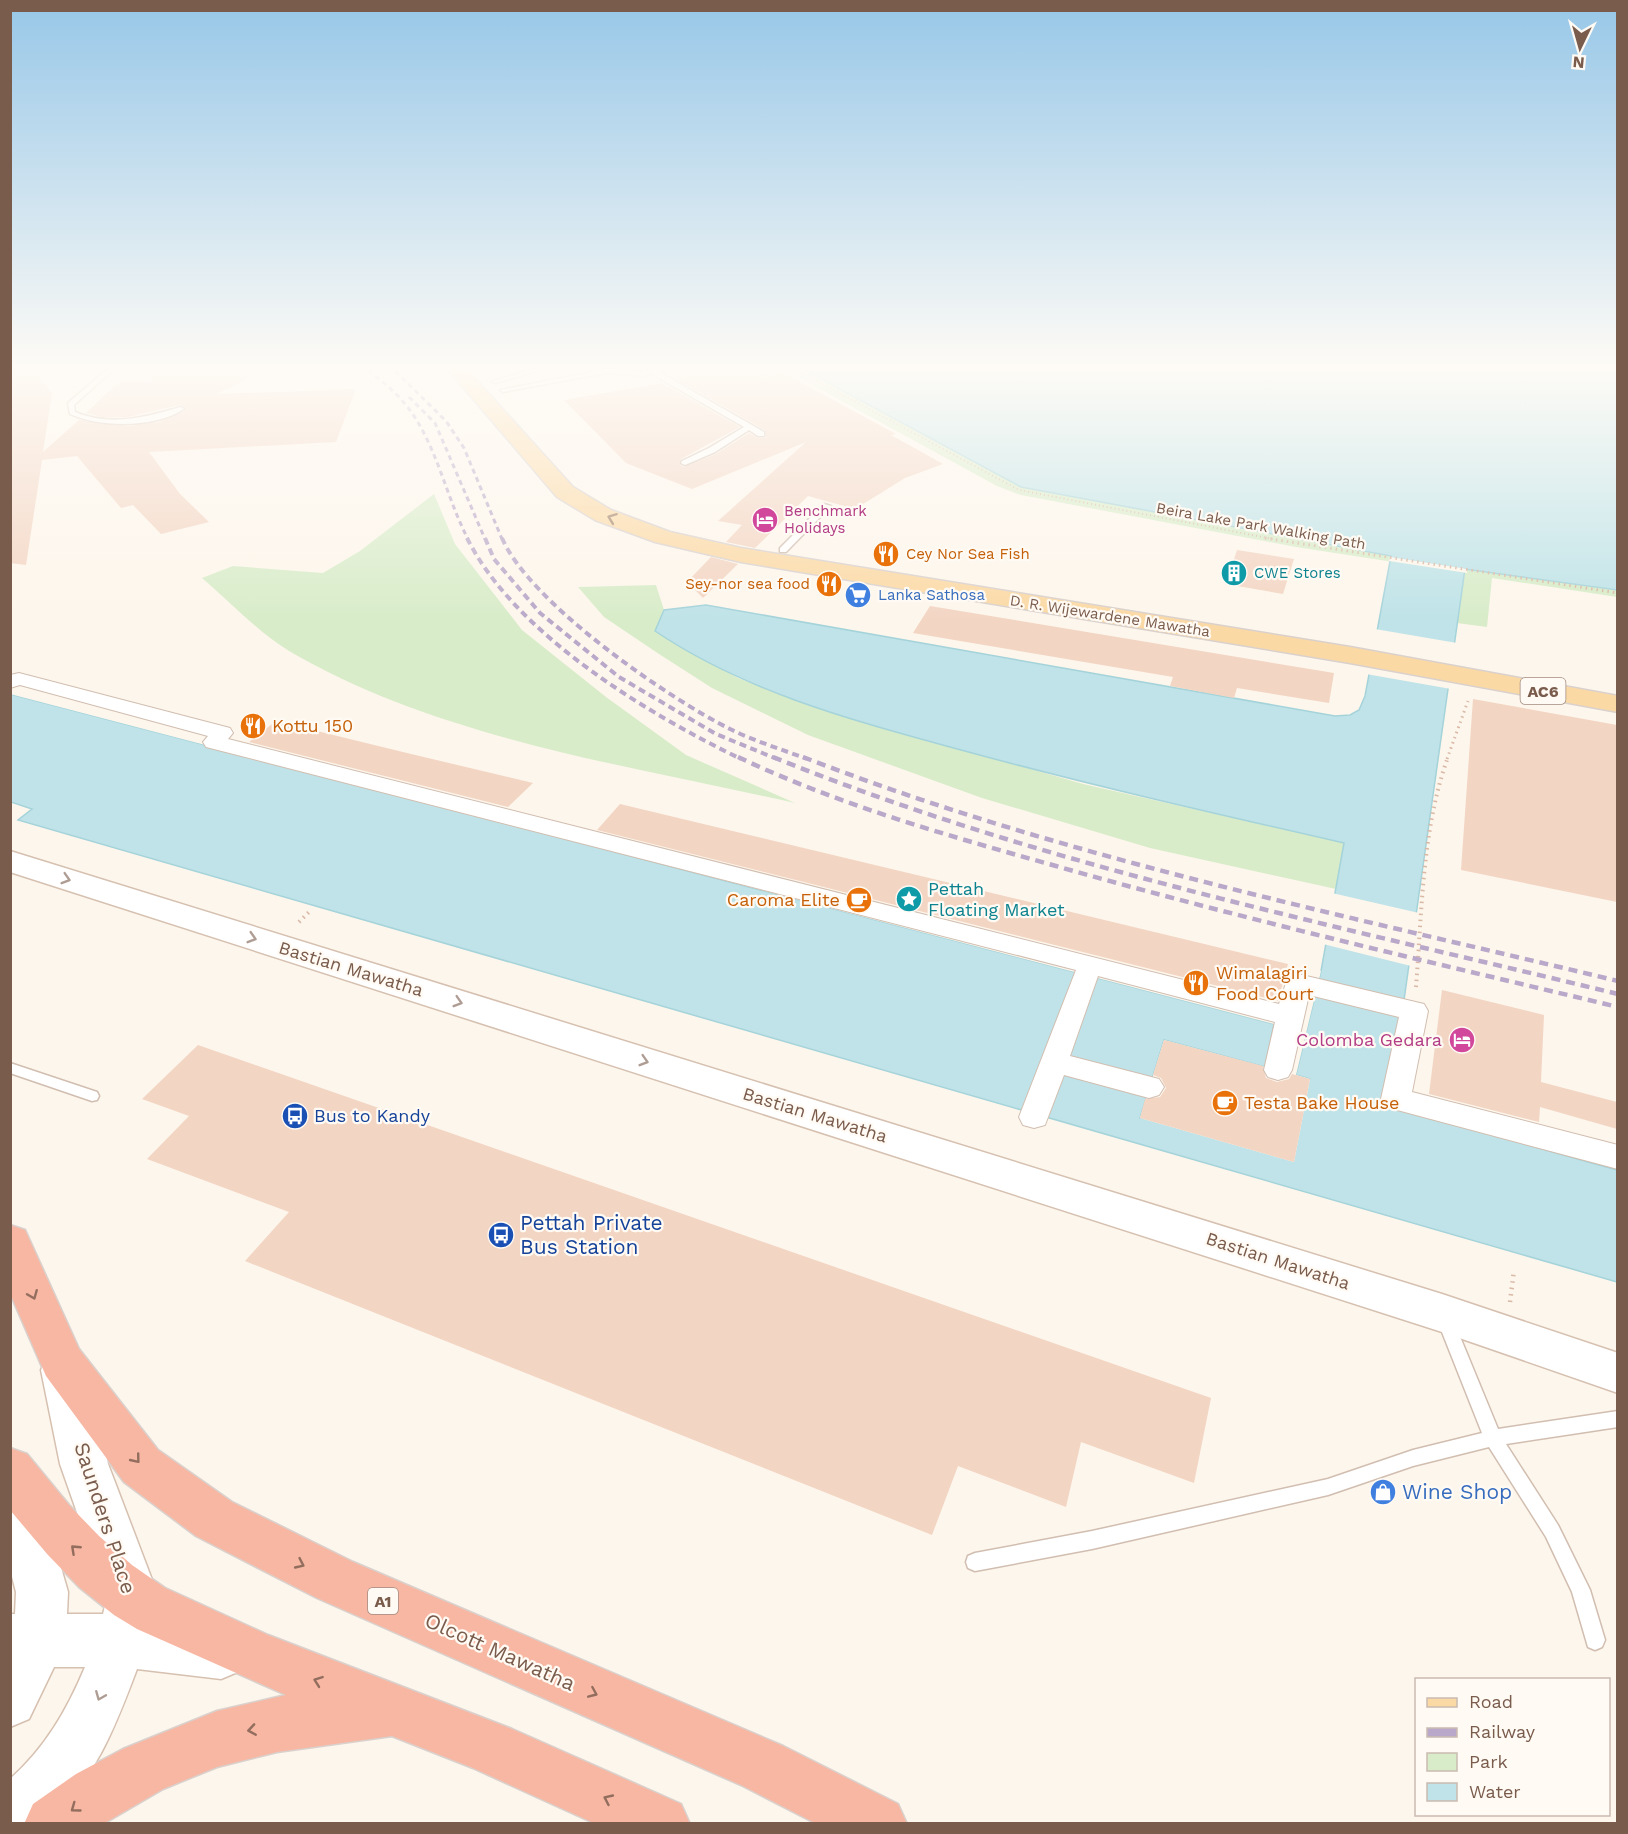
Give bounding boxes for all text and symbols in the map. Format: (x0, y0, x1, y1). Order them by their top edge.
north arrow (1550, 18, 1610, 78)
text: N (1572, 52, 1585, 72)
street label: Beira Lake Park Walking Path (1155, 499, 1367, 553)
place label: Benchmark Holidays (784, 502, 867, 537)
hotel icon: Benchmark Holidays (750, 505, 780, 535)
one-way arrow (607, 513, 618, 525)
restaurant icon: Cey Nor Sea Fish (871, 539, 901, 569)
place label: Cey Nor Sea Fish (906, 545, 1030, 563)
building icon: CWE Stores (1219, 558, 1249, 588)
place label: CWE Stores (1254, 564, 1341, 582)
restaurant icon: Sey-nor sea food (814, 569, 844, 599)
place label: Sey-nor sea food (685, 575, 810, 593)
supermarket icon: Lanka Sathosa (843, 580, 873, 610)
place label: Lanka Sathosa (878, 586, 985, 604)
street label: D. R. Wijewardene Mawatha (1009, 591, 1212, 641)
road number: AC6 (1520, 678, 1566, 704)
restaurant icon: Kottu 150 (238, 711, 268, 741)
place label: Kottu 150 (272, 715, 353, 736)
one-way arrow (60, 872, 71, 884)
place label: Pettah Floating Market (928, 878, 1065, 920)
place icon: Pettah Floating Market (894, 884, 924, 914)
cafe icon: Caroma Elite (844, 885, 874, 915)
place label: Caroma Elite (727, 889, 840, 910)
one-way arrow (246, 930, 257, 943)
street label: Bastian Mawatha (276, 937, 426, 1000)
place label: Wimalagiri Food Court (1216, 962, 1314, 1004)
restaurant icon: Wimalagiri Food Court (1181, 968, 1211, 998)
one-way arrow (452, 995, 463, 1008)
hotel icon: Colomba Gedara (1447, 1025, 1477, 1055)
place label: Colomba Gedara (1296, 1029, 1442, 1050)
one-way arrow (638, 1054, 649, 1066)
street label: Bastian Mawatha (740, 1083, 890, 1146)
cafe icon: Testa Bake House (1210, 1088, 1240, 1118)
place label: Testa Bake House (1244, 1092, 1399, 1113)
bus stop icon: Bus to Kandy (280, 1101, 310, 1131)
place label: Bus to Kandy (314, 1105, 431, 1126)
place label: Pettah Private Bus Station (520, 1210, 663, 1259)
bus stop icon: Pettah Private Bus Station (486, 1220, 516, 1250)
street label: Bastian Mawatha (1204, 1227, 1353, 1294)
one-way arrow (26, 1290, 39, 1300)
street label: Saunders Place (69, 1439, 142, 1597)
one-way arrow (129, 1452, 140, 1463)
shop icon: Wine Shop (1368, 1477, 1398, 1507)
place label: Wine Shop (1402, 1479, 1512, 1504)
one-way arrow (72, 1545, 82, 1556)
one-way arrow (293, 1556, 304, 1568)
road number: A1 (368, 1588, 398, 1614)
street label: Olcott Mawatha (421, 1607, 579, 1696)
one-way arrow (314, 1676, 324, 1689)
legend (1415, 1678, 1610, 1816)
one-way arrow (587, 1686, 598, 1698)
one-way arrow (95, 1689, 107, 1700)
text: Road (1469, 1691, 1513, 1712)
text: Railway (1469, 1721, 1536, 1742)
one-way arrow (248, 1723, 258, 1736)
text: Park (1469, 1751, 1508, 1772)
text: Water (1469, 1781, 1521, 1802)
one-way arrow (603, 1794, 614, 1806)
one-way arrow (70, 1800, 81, 1811)

